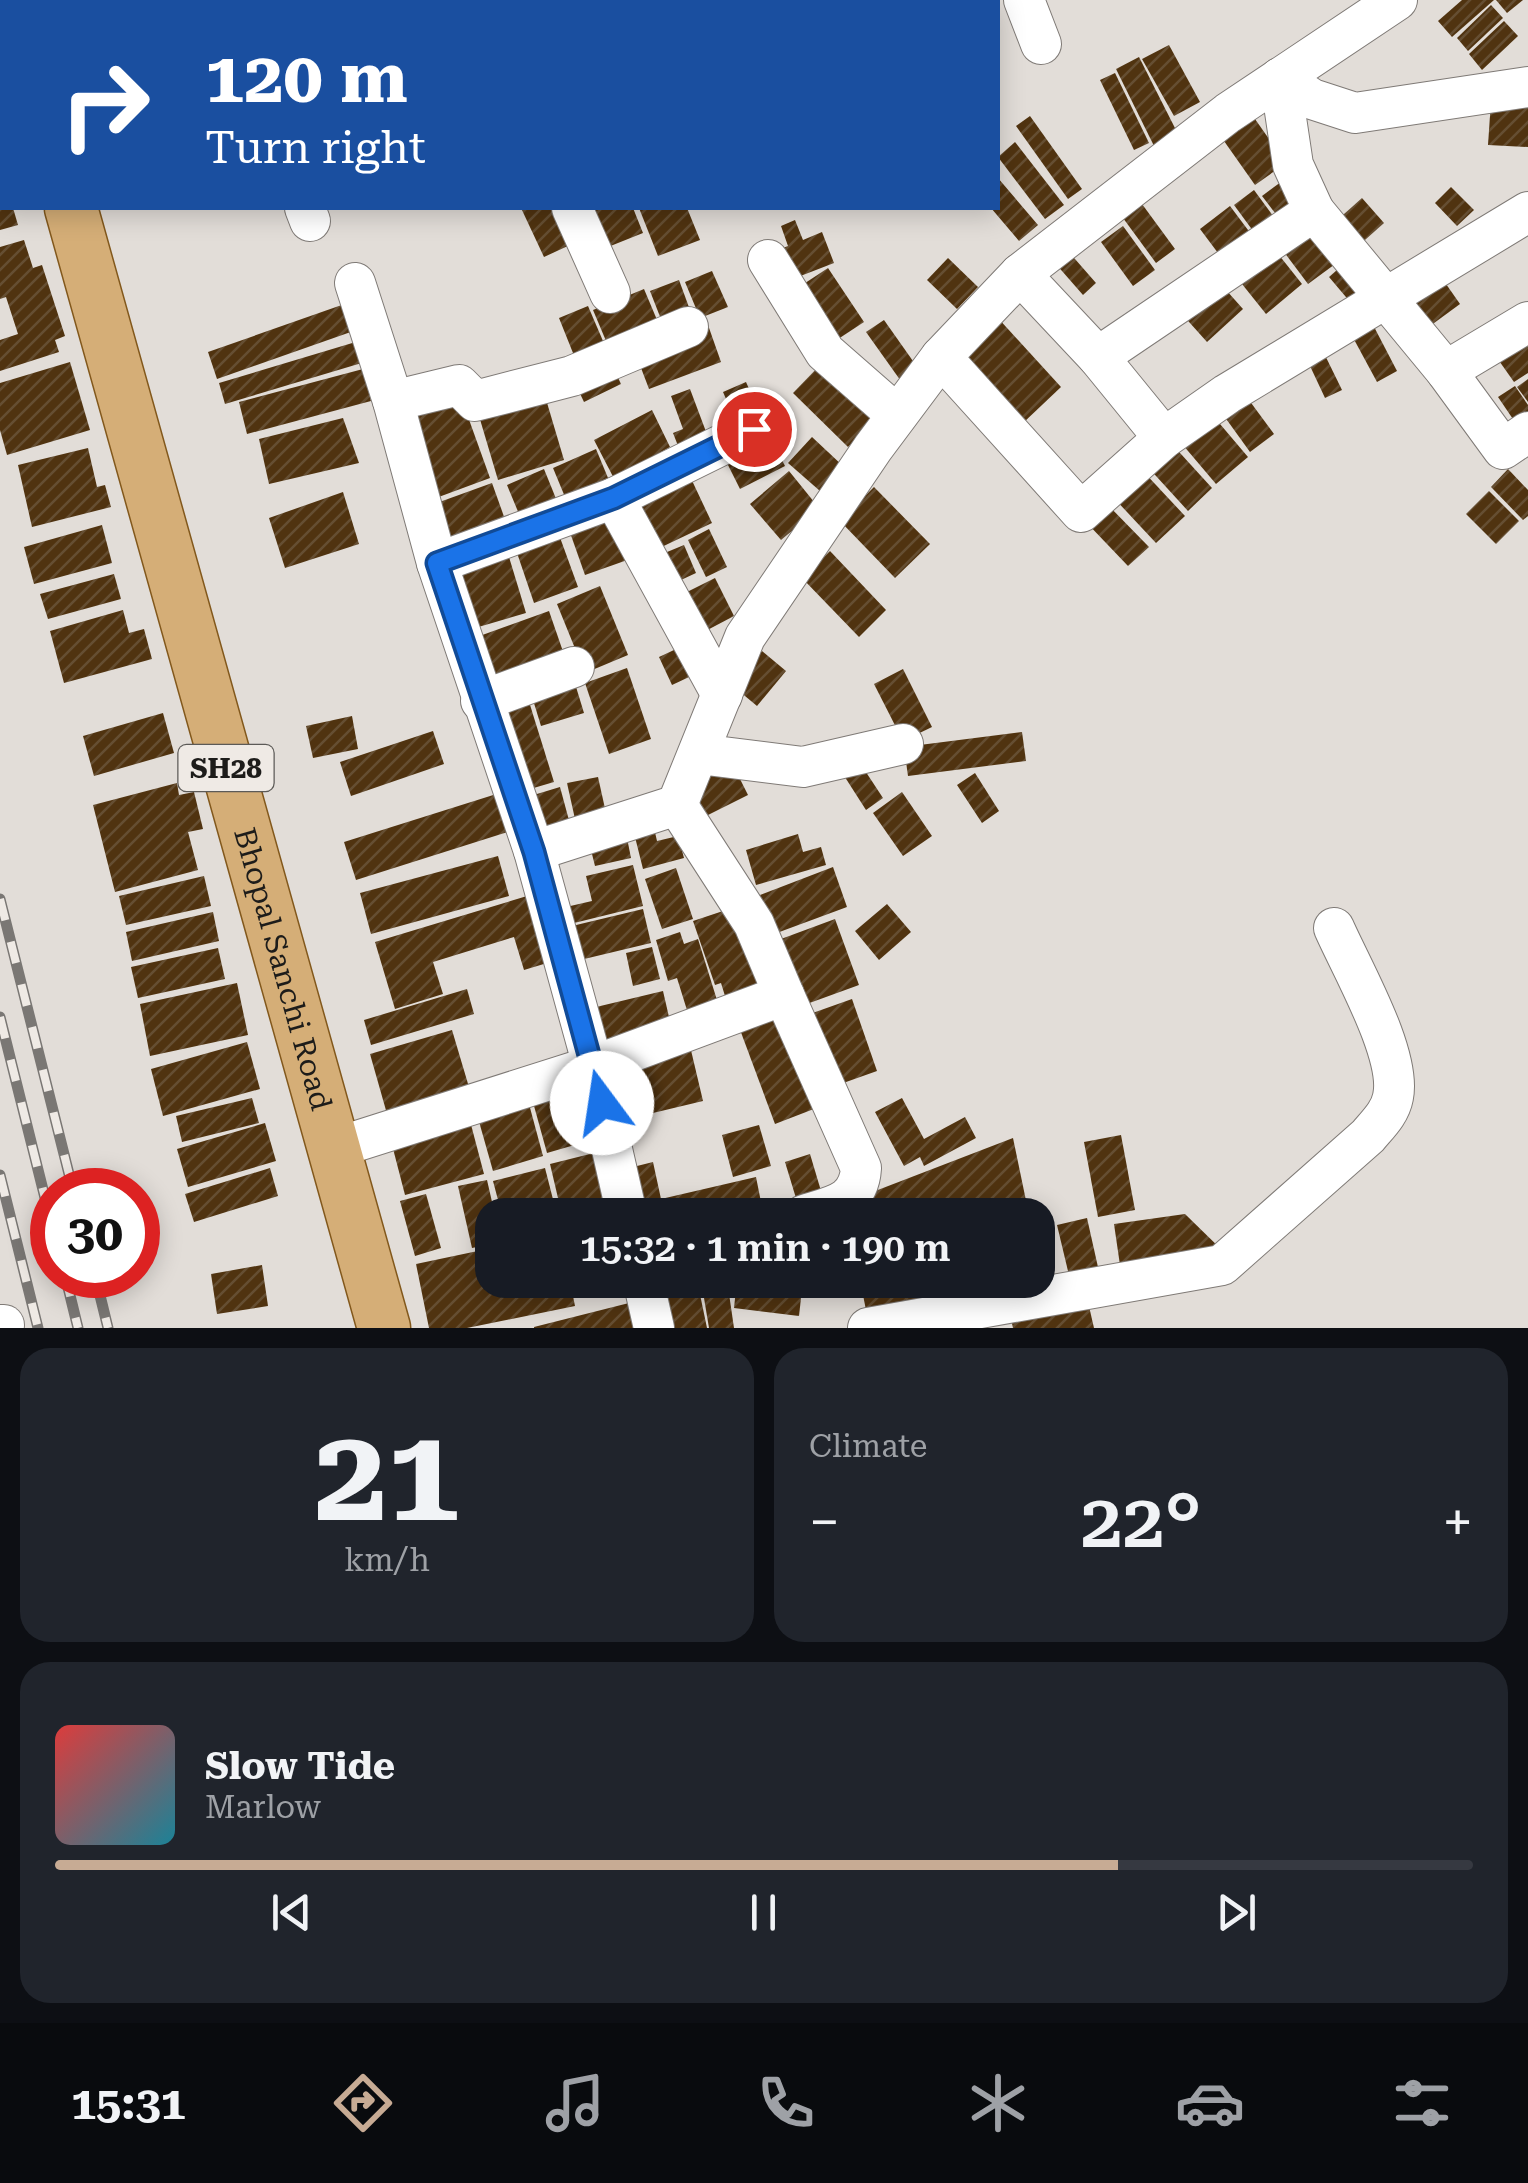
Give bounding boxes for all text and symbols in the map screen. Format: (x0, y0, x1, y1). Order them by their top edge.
text: 120 m (205, 37, 408, 119)
icon: right (40, 40, 170, 170)
text: Turn right (205, 121, 426, 174)
pin (712, 387, 797, 472)
icon: arrive (727, 402, 782, 457)
road number: SH28 (178, 745, 274, 791)
street label: Bhopal Sanchi Road (227, 824, 340, 1114)
position arrow (550, 1051, 654, 1155)
speed limit sign: 30 (30, 1168, 160, 1298)
text: 15:32 · 1 min · 190 m (580, 1226, 951, 1270)
text: 21 (314, 1399, 460, 1552)
text: Climate (809, 1427, 927, 1465)
text: 22° (1080, 1477, 1202, 1565)
text: − (809, 1490, 840, 1554)
text: + (1442, 1490, 1473, 1554)
text: km/h (344, 1541, 430, 1579)
text: Slow Tide (205, 1744, 395, 1788)
text: Marlow (205, 1788, 321, 1826)
icon: previous (264, 1885, 319, 1940)
icon: pause (736, 1885, 791, 1940)
icon: next (1209, 1885, 1264, 1940)
icon: directions (328, 2068, 398, 2138)
icon: music (540, 2068, 610, 2138)
icon: phone (751, 2068, 821, 2138)
icon: climate (963, 2068, 1033, 2138)
icon: car (1175, 2068, 1245, 2138)
icon: filters (1387, 2068, 1457, 2138)
text: 15:31 (71, 2077, 186, 2130)

